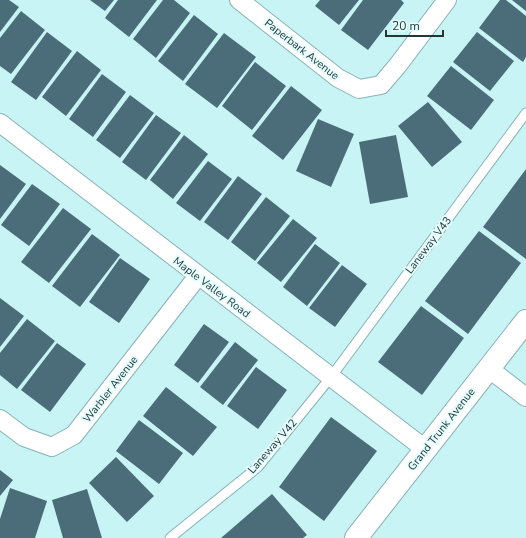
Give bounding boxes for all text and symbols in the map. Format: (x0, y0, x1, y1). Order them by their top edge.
scale bar (386, 12, 443, 38)
street label: Paperbark Avenue (261, 16, 342, 83)
text: 20 m (392, 18, 420, 34)
street label: Laneway V43 (402, 214, 455, 277)
street label: Maple Valley Road (170, 254, 253, 321)
street label: Warbler Avenue (80, 353, 141, 426)
street label: Grand Trunk Avenue (404, 385, 479, 474)
street label: Laneway V42 (244, 416, 300, 477)

